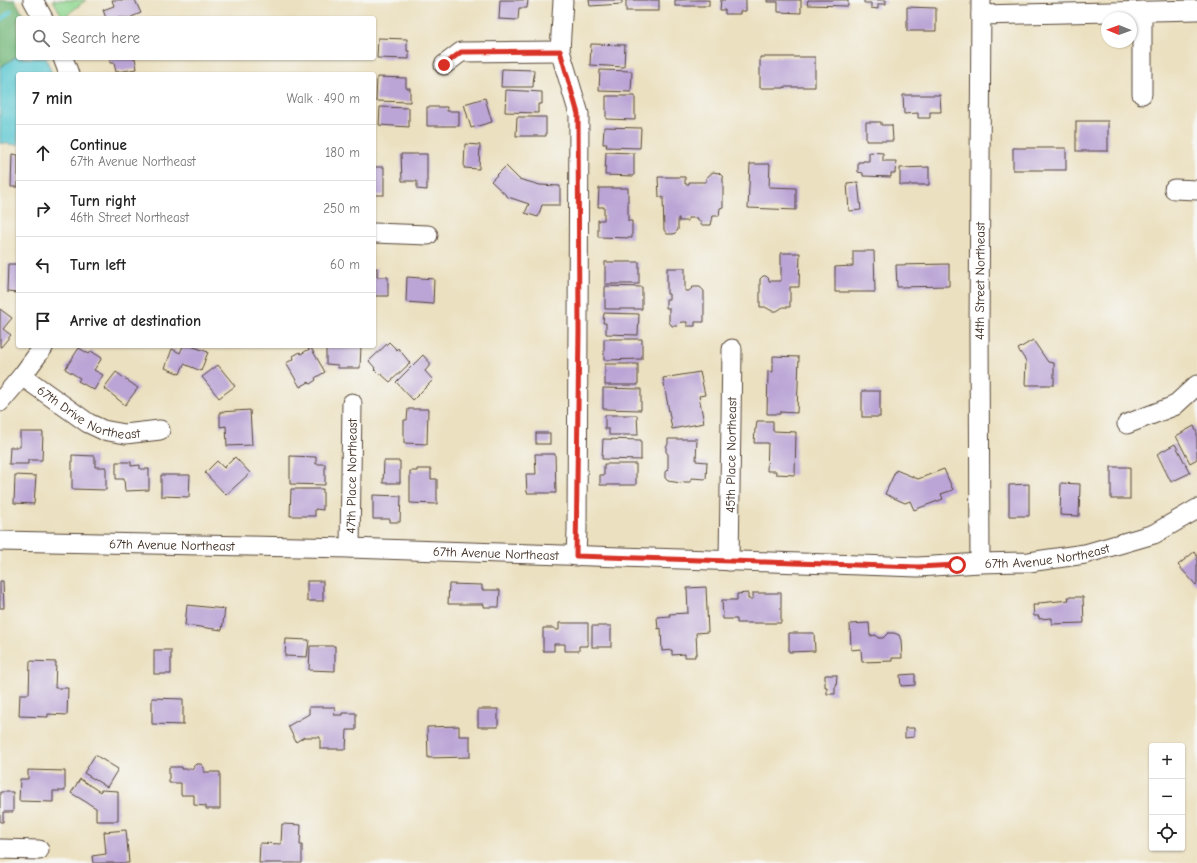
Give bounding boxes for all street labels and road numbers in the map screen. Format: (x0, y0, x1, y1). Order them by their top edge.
street label: 44th Street Northeast (971, 221, 987, 340)
street label: 67th Drive Northeast (35, 382, 142, 442)
street label: 45th Place Northeast (722, 396, 739, 513)
street label: 47th Place Northeast (343, 417, 359, 534)
street label: 67th Avenue Northeast (109, 536, 236, 553)
street label: 67th Avenue Northeast (984, 540, 1112, 570)
street label: 67th Avenue Northeast (433, 543, 560, 563)

